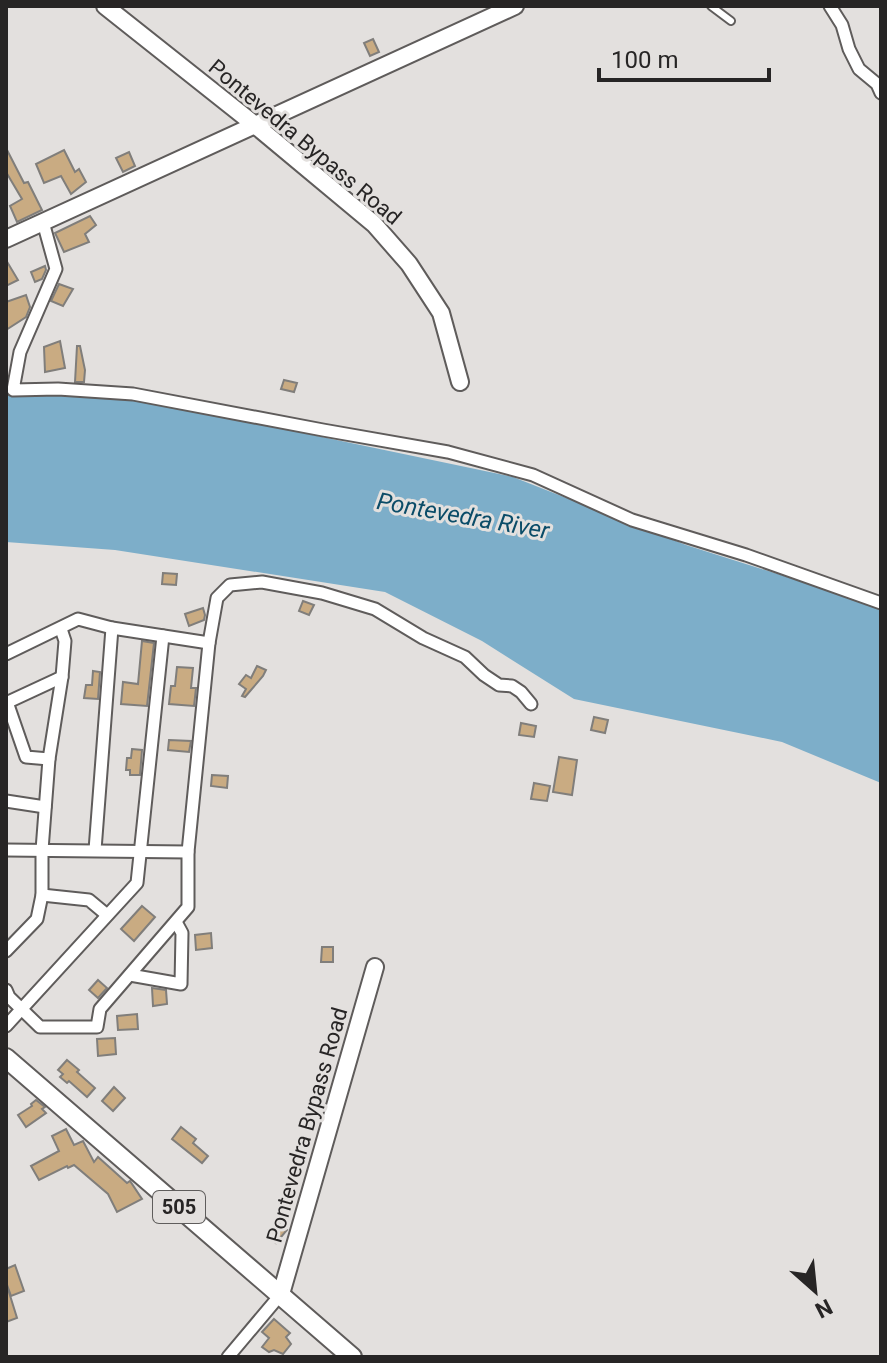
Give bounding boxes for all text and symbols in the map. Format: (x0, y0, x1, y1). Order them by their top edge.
scale bar (599, 32, 769, 82)
text: 100 m (611, 46, 678, 74)
street label: Pontevedra Bypass Road (204, 54, 406, 230)
water label: Pontevedra River (375, 487, 552, 545)
street label: Pontevedra Bypass Road (261, 1005, 353, 1245)
road number: 505 (153, 1191, 205, 1223)
north arrow (775, 1251, 855, 1331)
text: N (811, 1294, 836, 1323)

